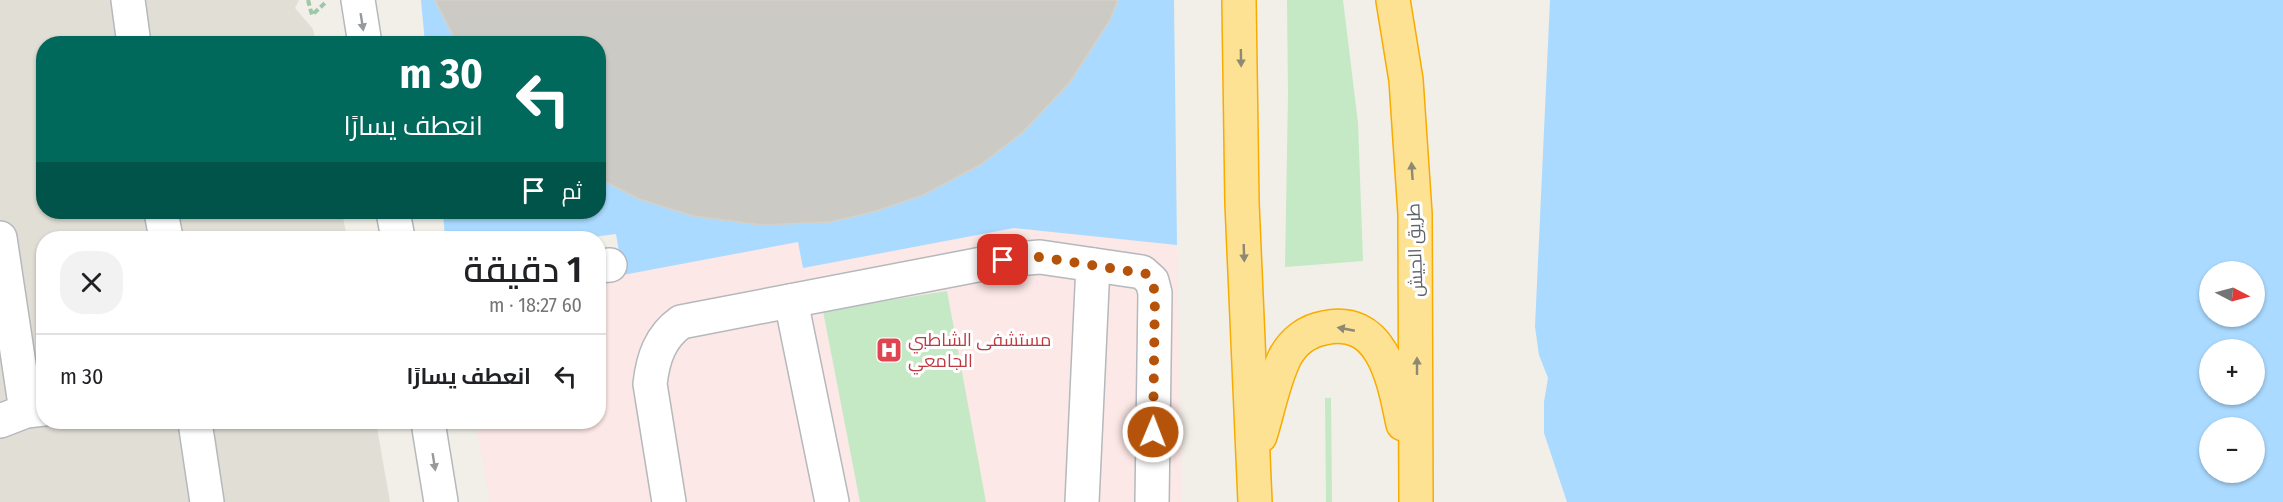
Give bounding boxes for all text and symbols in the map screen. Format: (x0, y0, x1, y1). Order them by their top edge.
one-way arrow (358, 12, 367, 31)
text: 30 m (399, 49, 483, 99)
one-way arrow (1236, 49, 1245, 68)
icon: left (504, 60, 582, 138)
text: انعطف يسارًا (344, 110, 483, 142)
one-way arrow (1407, 161, 1417, 180)
icon: arrive (517, 174, 550, 207)
text: ثم (562, 178, 582, 205)
street label: طريق الجيش (1402, 203, 1429, 297)
pin (977, 234, 1028, 285)
icon: arrive (986, 243, 1019, 276)
one-way arrow (1239, 244, 1249, 263)
text: 1 دقيقة (463, 248, 582, 292)
button: close (60, 251, 123, 314)
north arrow (2199, 261, 2265, 327)
map controls (2199, 261, 2265, 483)
text: 60 m · 18:27 (489, 293, 582, 317)
one-way arrow (1337, 323, 1355, 333)
place label: مستشفى الشاطبي الجامعي (908, 329, 1051, 375)
hospital icon: مستشفى الشاطبي الجامعي (874, 335, 904, 365)
button: + (2199, 339, 2265, 405)
one-way arrow (1412, 356, 1422, 375)
icon: left (549, 360, 582, 393)
text: 30 m (60, 363, 103, 390)
text: انعطف يسارًا (406, 363, 531, 390)
position arrow (1121, 400, 1185, 464)
button: − (2199, 417, 2265, 483)
one-way arrow (430, 452, 439, 471)

